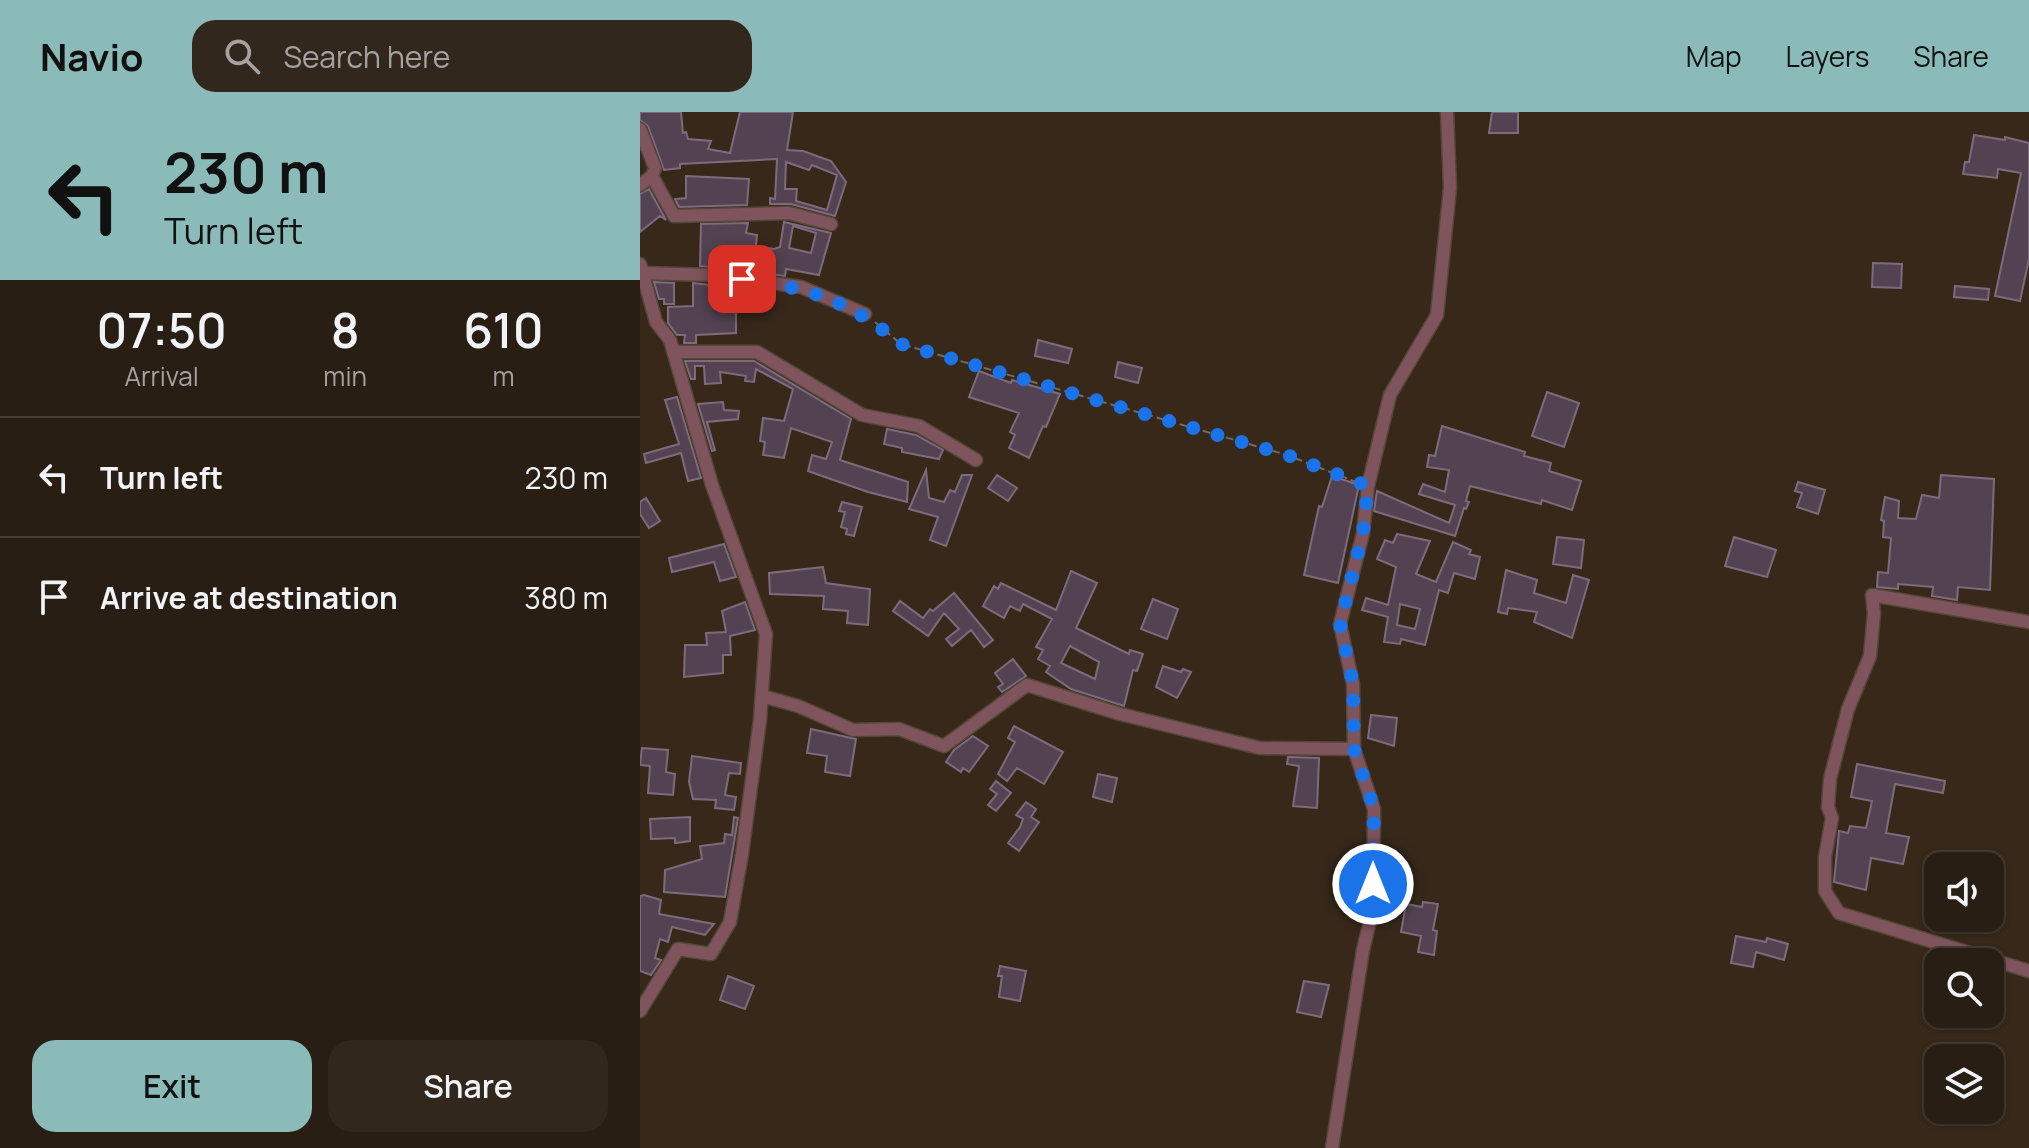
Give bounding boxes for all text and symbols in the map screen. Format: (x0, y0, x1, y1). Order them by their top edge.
search box (192, 20, 752, 92)
text: Navio (40, 30, 144, 82)
icon: search (220, 34, 264, 78)
text: Search here (284, 36, 450, 77)
text: Map (1686, 37, 1742, 75)
text: Layers (1786, 37, 1869, 75)
text: Share (1913, 37, 1989, 75)
text: 230 m (164, 133, 328, 210)
icon: left (32, 144, 136, 248)
text: Turn left (164, 206, 303, 255)
pin (708, 245, 776, 313)
icon: arrive (720, 257, 764, 301)
text: 07:50 (96, 297, 227, 362)
text: 8 (331, 297, 360, 362)
text: 610 (463, 297, 544, 362)
text: Arrival (125, 358, 199, 394)
text: min (323, 358, 367, 394)
text: m (492, 358, 514, 394)
icon: left (32, 455, 76, 499)
text: Turn left (100, 457, 223, 498)
text: 230 m (525, 457, 608, 498)
icon: arrive (32, 575, 76, 619)
text: Arrive at destination (100, 577, 398, 618)
text: 380 m (524, 577, 608, 618)
position arrow (1331, 842, 1415, 926)
map controls (1924, 852, 2004, 1124)
button: sound (1924, 852, 2004, 932)
button: search (1924, 948, 2004, 1028)
button: Exit (32, 1040, 312, 1132)
button: Share (328, 1040, 608, 1132)
button: layers (1924, 1044, 2004, 1124)

